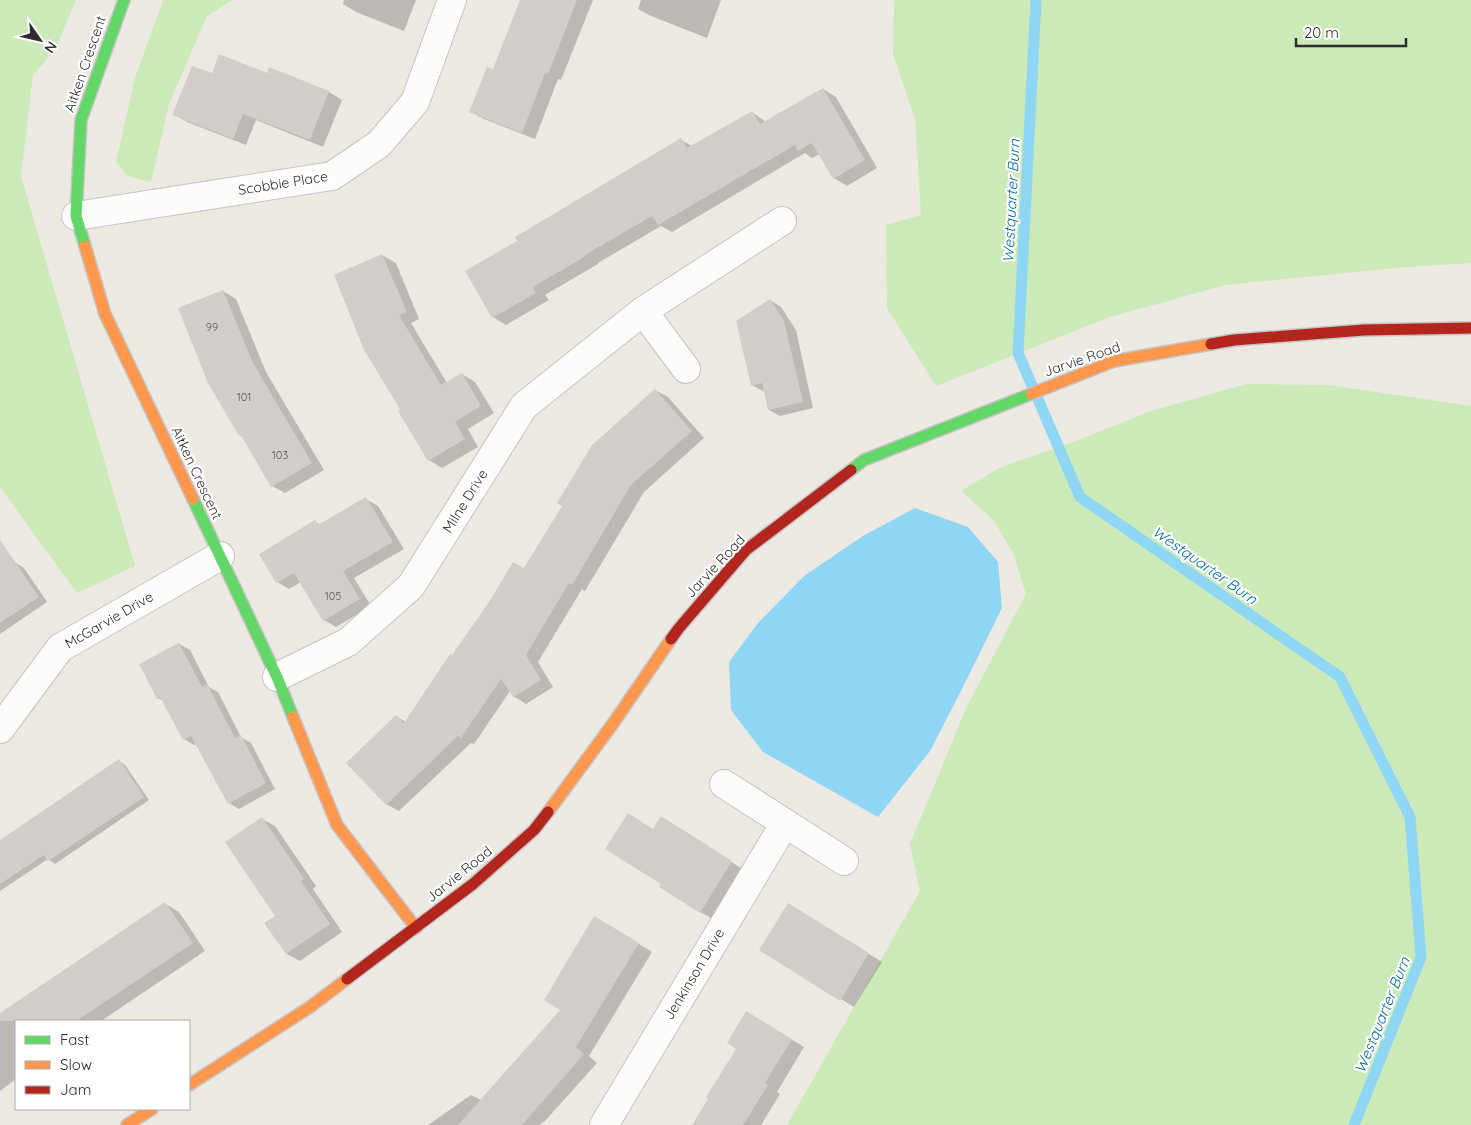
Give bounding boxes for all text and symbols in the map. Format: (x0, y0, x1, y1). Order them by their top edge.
street label: Aitken Crescent (60, 13, 110, 114)
north arrow (15, 15, 65, 65)
scale bar (1296, 15, 1406, 47)
text: 20 m (1304, 23, 1339, 42)
text: N (40, 38, 61, 57)
water label: Westquarter Burn (998, 139, 1024, 263)
street label: Scobbie Place (237, 167, 329, 199)
house number: 99 (206, 320, 218, 334)
street label: Jarvie Road (1042, 338, 1122, 380)
house number: 101 (237, 390, 251, 404)
street label: Aitken Crescent (168, 424, 226, 523)
house number: 103 (272, 448, 288, 462)
street label: Milne Drive (438, 466, 492, 536)
water label: Westquarter Burn (1149, 522, 1261, 608)
street label: Jarvie Road (681, 531, 749, 601)
street label: McGarvie Drive (62, 587, 157, 653)
house number: 105 (325, 589, 341, 603)
street label: Jarvie Road (422, 842, 496, 906)
street label: Jenkinson Drive (660, 925, 728, 1023)
water label: Westquarter Burn (1350, 954, 1414, 1076)
legend (15, 1020, 190, 1110)
text: Fast (60, 1030, 89, 1049)
text: Slow (60, 1055, 92, 1074)
text: Jam (60, 1080, 91, 1099)

